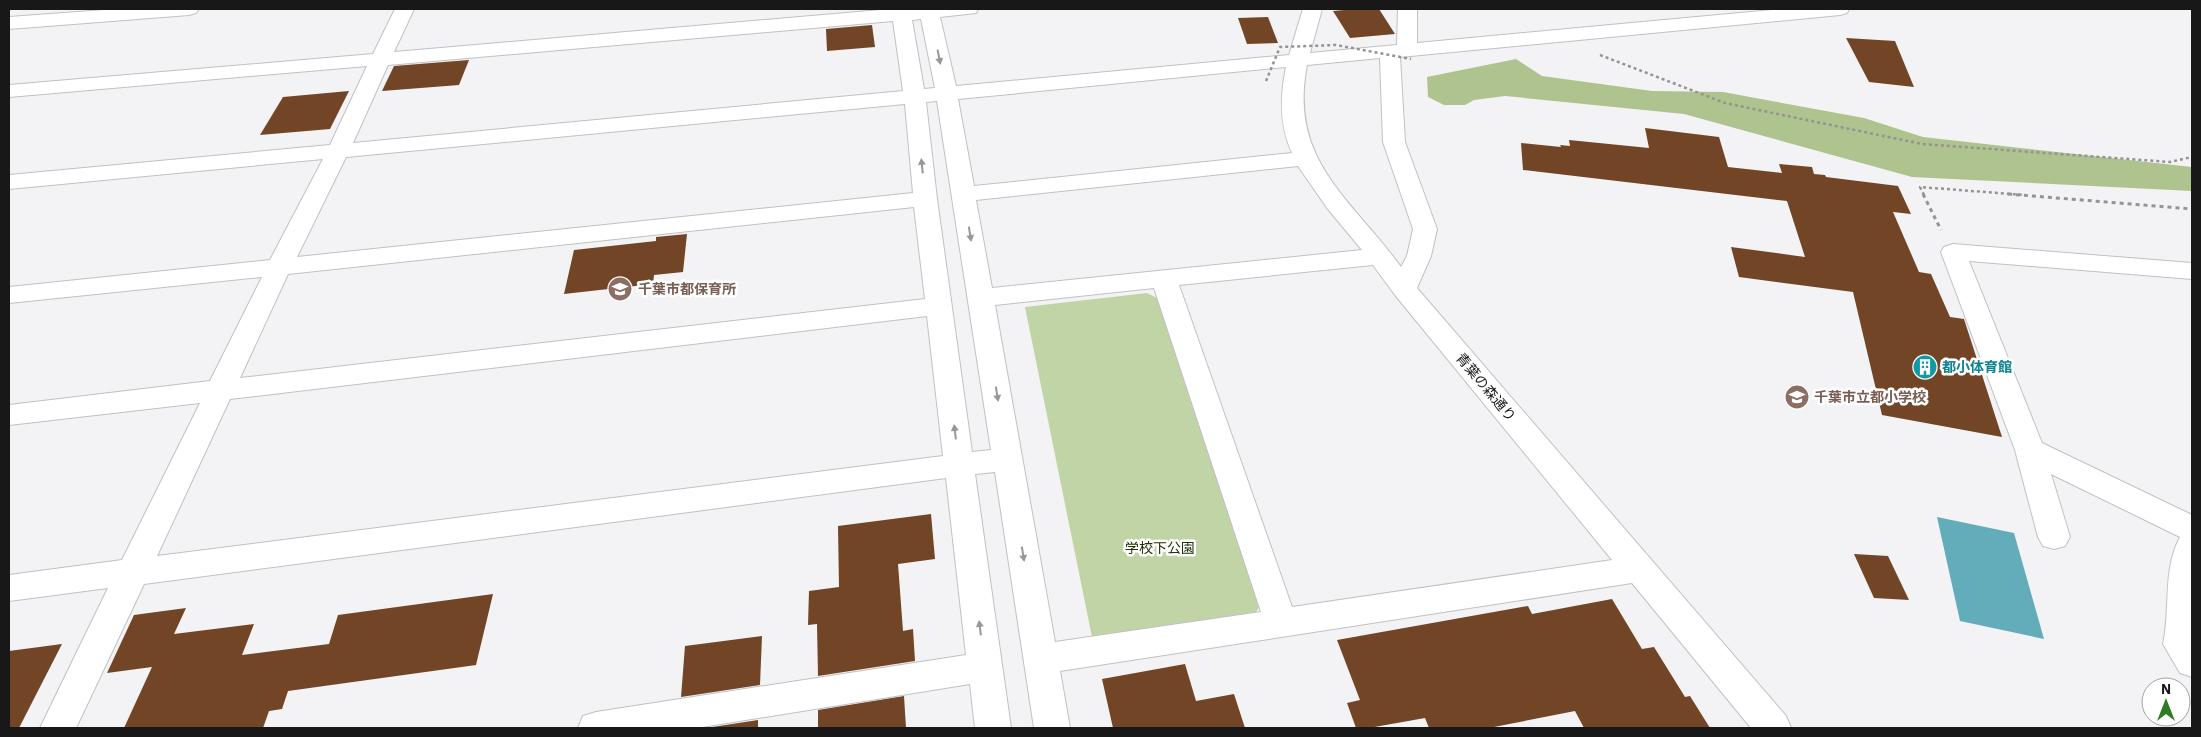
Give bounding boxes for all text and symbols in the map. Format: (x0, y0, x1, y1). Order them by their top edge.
one-way arrow (935, 49, 943, 64)
one-way arrow (918, 158, 926, 174)
one-way arrow (966, 226, 974, 242)
school or university icon: 千葉市都保育所 (607, 276, 633, 302)
place label: 千葉市都保育所 (638, 280, 736, 298)
street label: 青葉の森通り (1452, 349, 1520, 425)
building icon: 都小体育館 (1912, 354, 1938, 380)
place label: 都小体育館 (1942, 358, 2012, 376)
school or university icon: 千葉市立都小学校 (1784, 384, 1810, 410)
one-way arrow (993, 386, 1001, 402)
place label: 千葉市立都小学校 (1814, 388, 1926, 406)
one-way arrow (951, 424, 959, 440)
park label: 学校下公園 (1125, 539, 1195, 557)
one-way arrow (1020, 547, 1028, 563)
one-way arrow (976, 619, 984, 635)
north arrow (2141, 677, 2191, 727)
text: N (2161, 680, 2171, 698)

